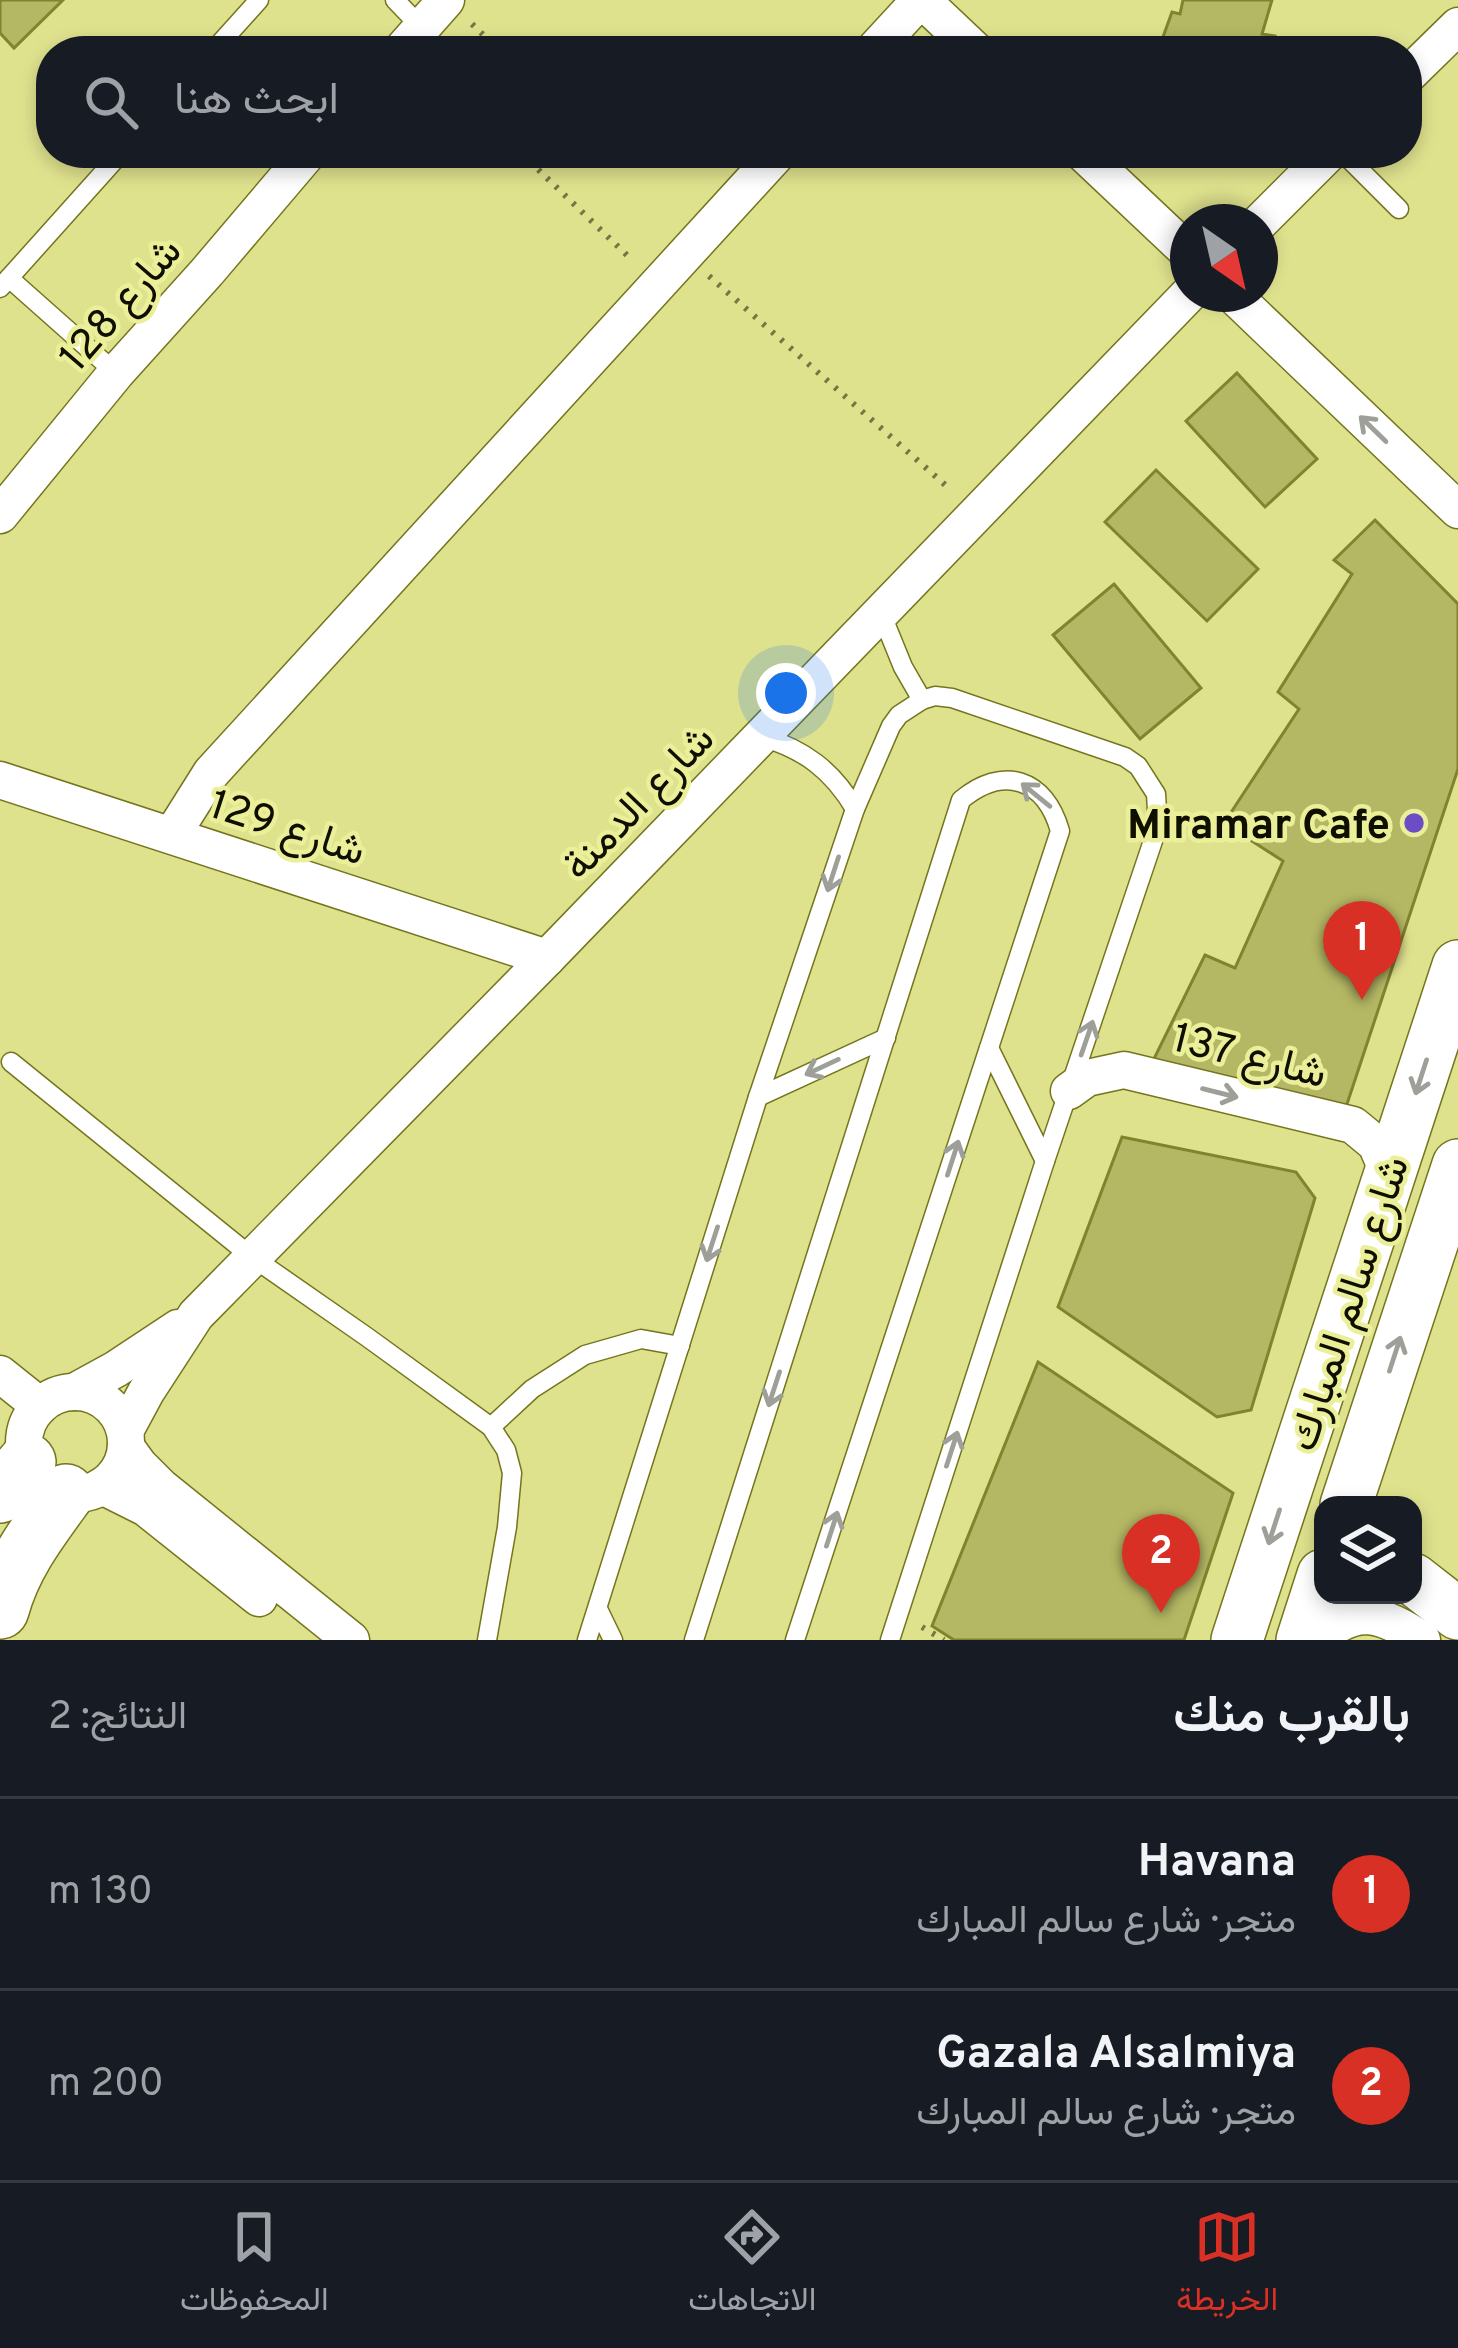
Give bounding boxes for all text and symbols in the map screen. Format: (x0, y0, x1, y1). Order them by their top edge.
search box (36, 36, 1422, 168)
icon: search (78, 69, 144, 135)
text: ابحث هنا (174, 73, 339, 130)
north arrow (1170, 204, 1278, 312)
street label: شارع 128 (49, 228, 195, 384)
one-way arrow (1359, 416, 1389, 444)
your location (756, 663, 816, 723)
street label: شارع الدمنة (553, 715, 728, 893)
street label: شارع 129 (202, 780, 371, 880)
one-way arrow (1021, 782, 1052, 809)
place label: Miramar Cafe (1127, 801, 1390, 854)
marker: Miramar Cafe (1401, 810, 1427, 836)
one-way arrow (821, 855, 842, 892)
pin: 1 (1323, 901, 1401, 1000)
street label: شارع 137 (1166, 1014, 1331, 1103)
one-way arrow (1077, 1020, 1099, 1058)
one-way arrow (805, 1057, 841, 1079)
one-way arrow (1409, 1057, 1431, 1095)
one-way arrow (1200, 1083, 1238, 1105)
one-way arrow (943, 1140, 965, 1178)
street label: شارع سالم المبارك (1279, 1150, 1424, 1459)
one-way arrow (699, 1224, 721, 1262)
one-way arrow (1386, 1336, 1408, 1374)
one-way arrow (761, 1369, 783, 1407)
one-way arrow (942, 1431, 964, 1469)
map controls (1314, 1496, 1422, 1604)
button: layers (1314, 1496, 1422, 1604)
one-way arrow (1261, 1507, 1283, 1545)
one-way arrow (822, 1511, 844, 1549)
pin: 2 (1122, 1514, 1200, 1613)
text: بالقرب منك (1173, 1686, 1410, 1751)
text: النتائج: 2 (48, 1694, 187, 1743)
text: Havana (1138, 1835, 1296, 1892)
text: 130 m (48, 1869, 153, 1918)
text: 1 (1363, 1869, 1379, 1918)
text: متجر · شارع سالم المبارك (916, 1898, 1296, 1947)
text: Gazala Alsalmiya (936, 2027, 1296, 2084)
text: 200 m (48, 2061, 164, 2110)
text: 2 (1359, 2061, 1383, 2110)
text: متجر · شارع سالم المبارك (916, 2090, 1296, 2139)
tab: المحفوظات (180, 2204, 329, 2328)
tab: الاتجاهات (688, 2204, 816, 2328)
tab: الخريطة (1176, 2204, 1278, 2328)

